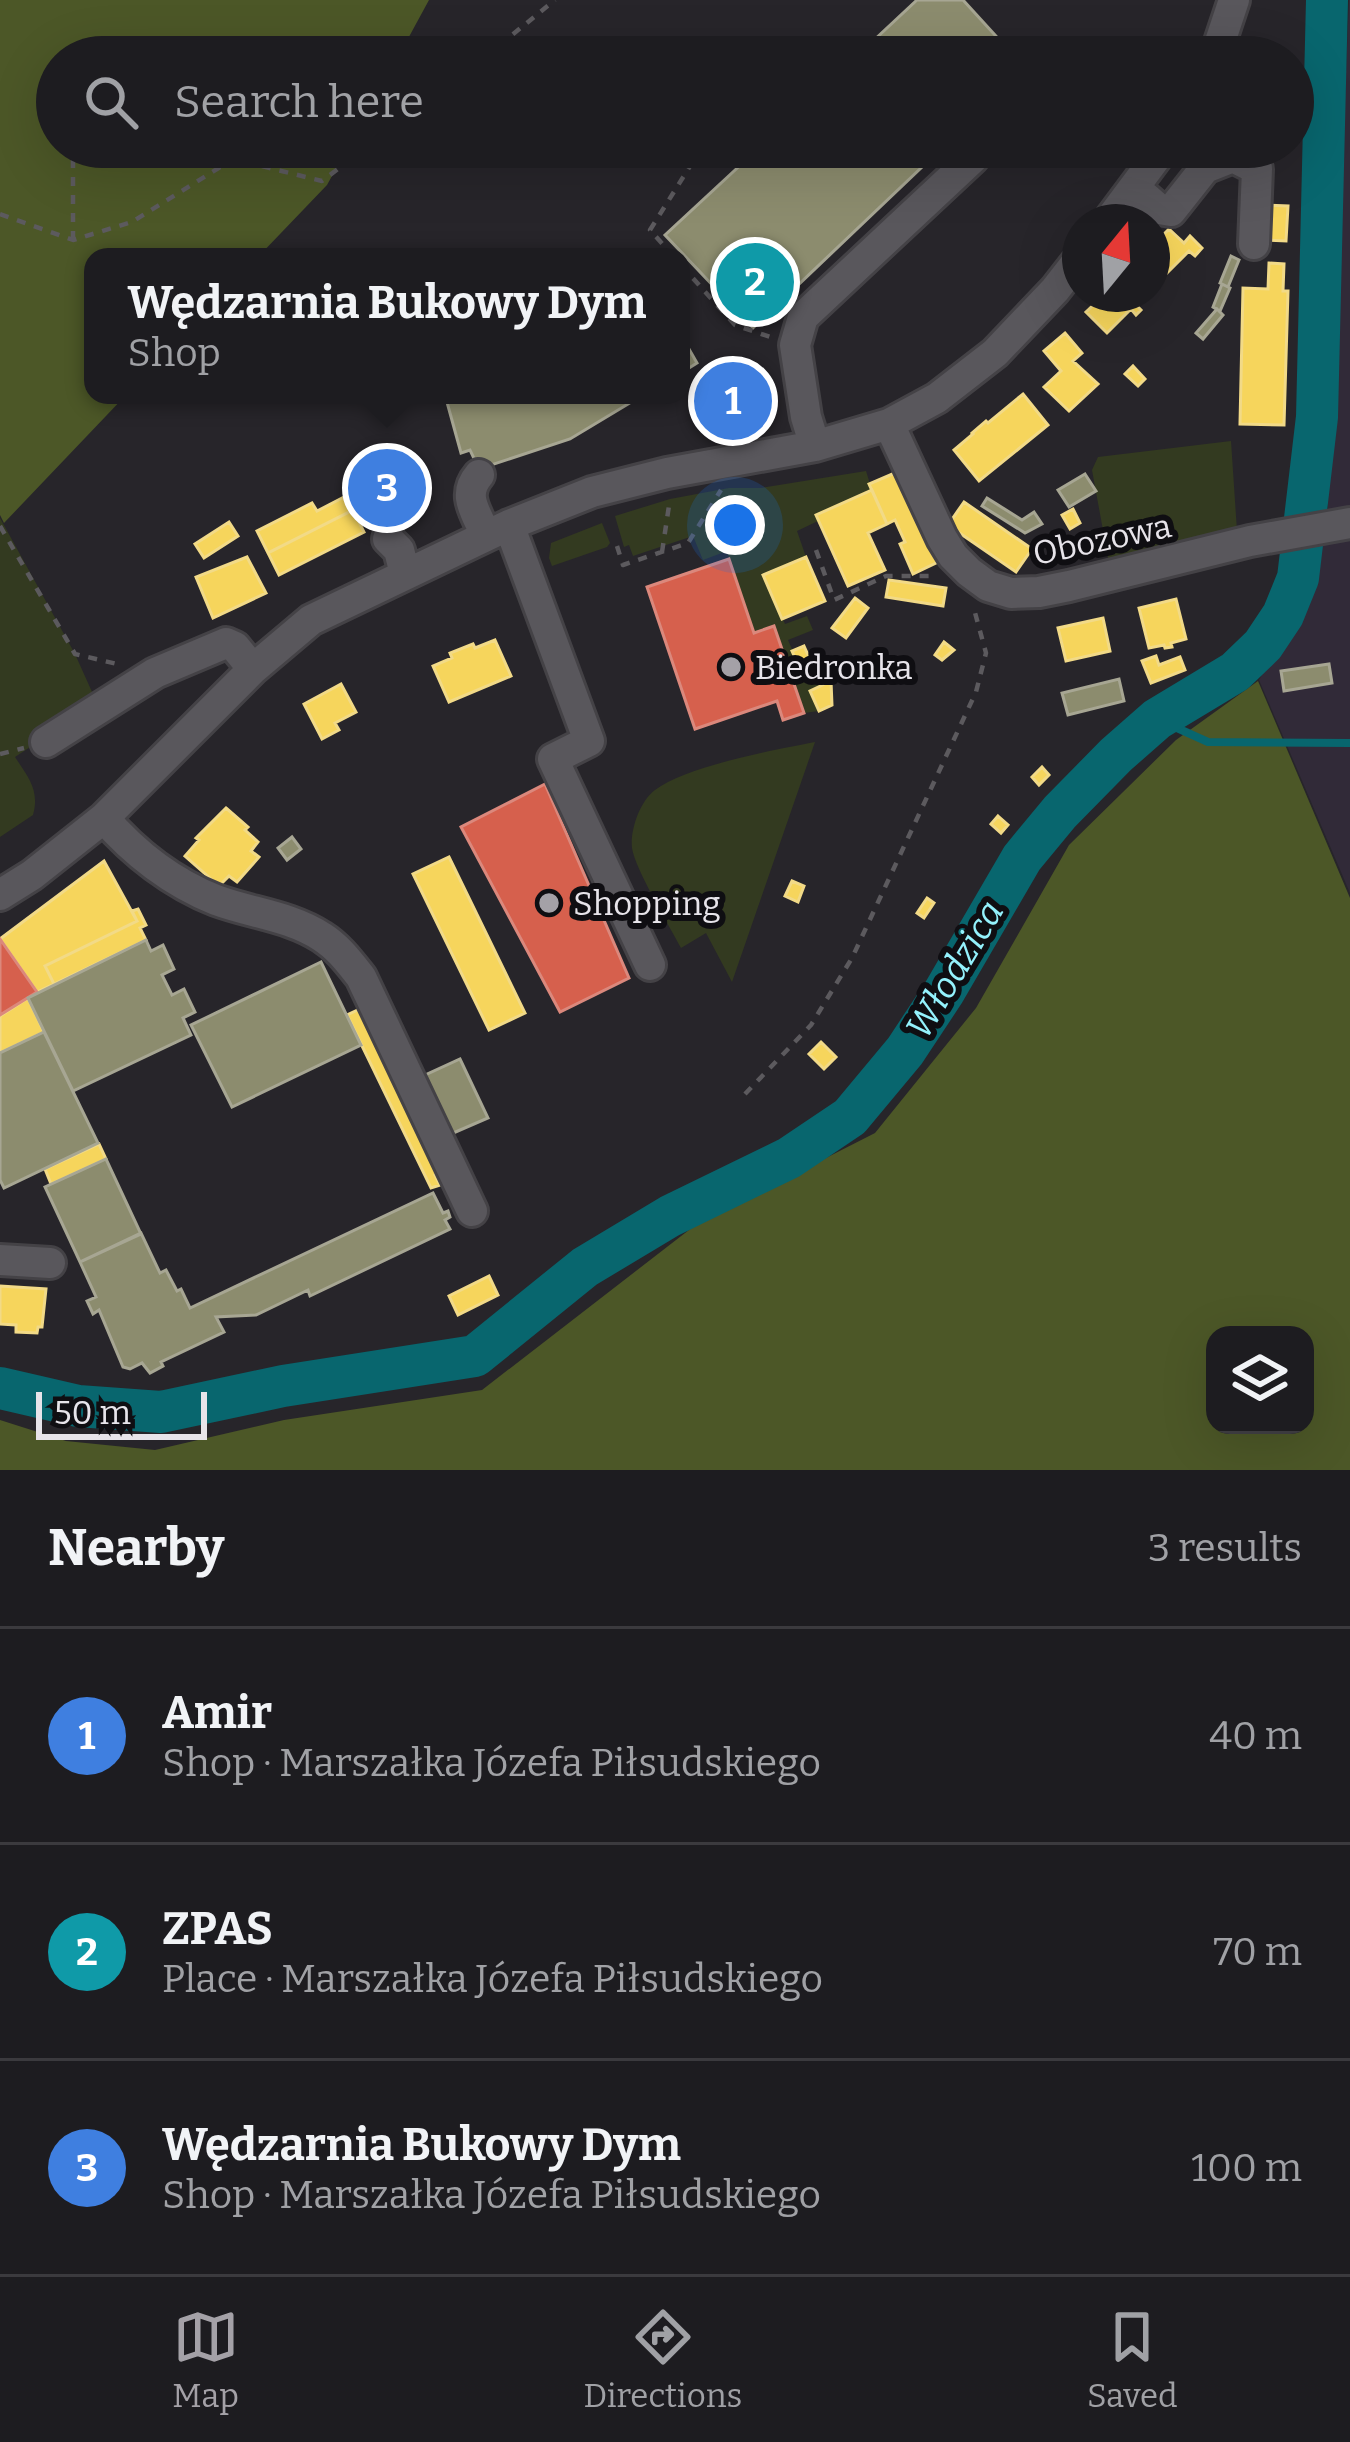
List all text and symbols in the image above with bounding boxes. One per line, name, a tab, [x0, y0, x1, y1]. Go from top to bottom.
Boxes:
search box	[36, 36, 1314, 168]
icon: search	[78, 69, 144, 135]
text: Search here	[174, 75, 424, 129]
north arrow	[1062, 204, 1170, 312]
pin: 2	[716, 237, 794, 327]
popup	[84, 248, 690, 404]
text: Wędzarnia Bukowy Dym	[128, 276, 646, 330]
text: Shop	[128, 330, 221, 376]
pin: 1	[694, 356, 772, 446]
pin: 3	[348, 443, 426, 533]
your location	[705, 495, 765, 555]
street label: Obozowa	[1029, 506, 1175, 574]
place label: Biedronka	[755, 648, 913, 688]
marker: Biedronka	[718, 654, 744, 680]
place label: Shopping	[573, 884, 721, 924]
marker: Shopping	[536, 890, 562, 916]
water label: Włodzica	[897, 892, 1013, 1047]
map controls	[1206, 1326, 1314, 1434]
button: layers	[1206, 1326, 1314, 1434]
scale bar	[36, 1386, 207, 1439]
text: 50 m	[54, 1393, 131, 1433]
text: Nearby	[48, 1517, 224, 1579]
text: 3 results	[1148, 1525, 1302, 1571]
text: Amir	[162, 1686, 272, 1740]
text: 1	[79, 1713, 95, 1759]
text: 40 m	[1209, 1713, 1302, 1759]
text: Shop · Marszałka Józefa Piłsudskiego	[162, 1740, 821, 1786]
text: ZPAS	[162, 1902, 273, 1956]
text: 2	[76, 1929, 98, 1975]
text: 70 m	[1213, 1929, 1302, 1975]
text: Place · Marszałka Józefa Piłsudskiego	[162, 1956, 823, 2002]
text: Wędzarnia Bukowy Dym	[162, 2118, 681, 2172]
text: 3	[76, 2145, 98, 2191]
text: 100 m	[1191, 2145, 1302, 2191]
text: Shop · Marszałka Józefa Piłsudskiego	[162, 2172, 821, 2218]
tab: Map	[172, 2304, 239, 2416]
tab: Directions	[584, 2304, 742, 2416]
tab: Saved	[1087, 2304, 1178, 2416]

